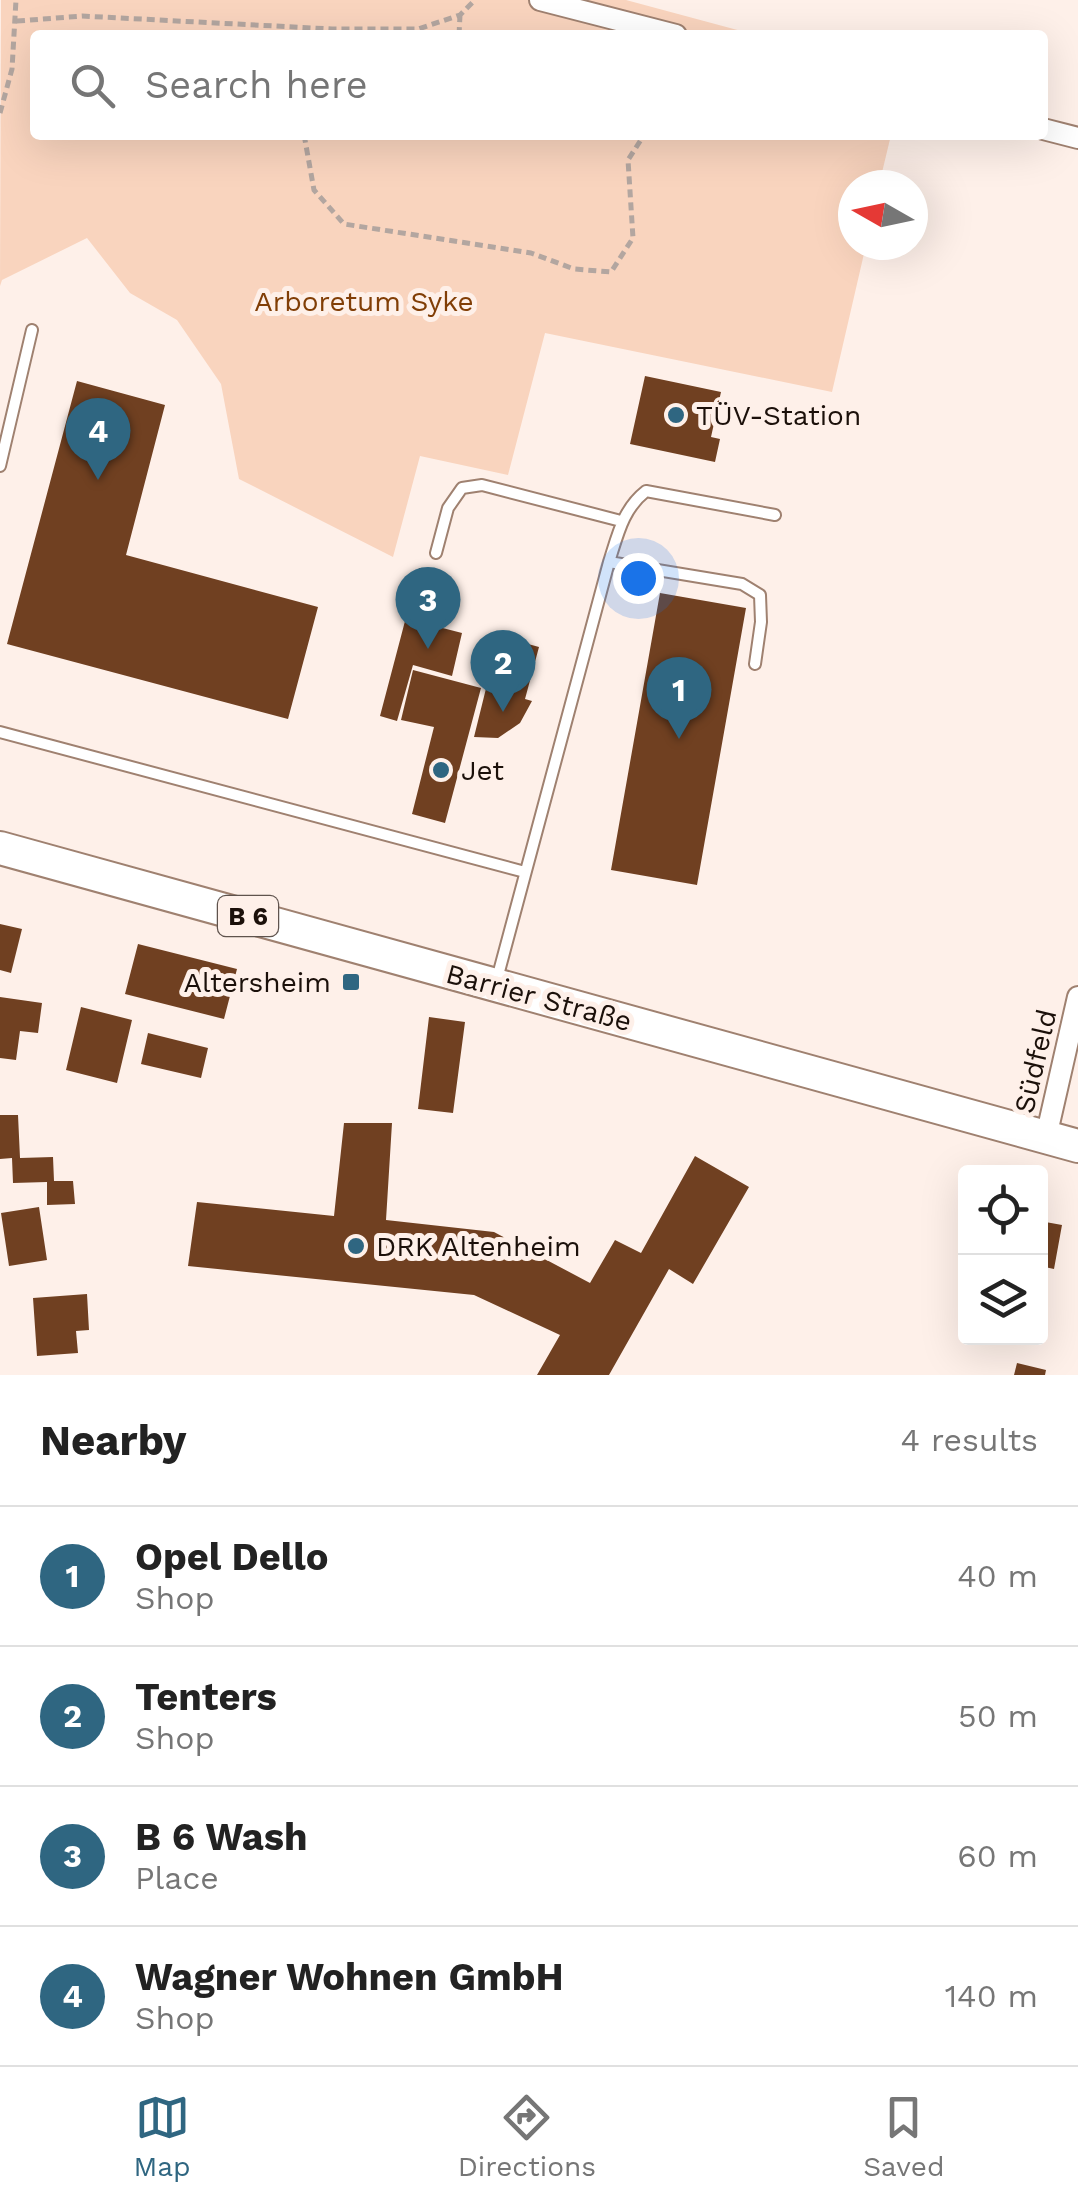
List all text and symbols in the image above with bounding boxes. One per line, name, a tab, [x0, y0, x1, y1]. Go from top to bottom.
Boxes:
search box	[30, 30, 1048, 140]
icon: search	[65, 58, 120, 113]
text: Search here	[145, 63, 368, 107]
north arrow	[838, 170, 928, 260]
park label: Arboretum Syke	[254, 285, 474, 318]
pin: 4	[66, 398, 130, 480]
place label: TÜV-Station	[696, 399, 861, 432]
marker: TÜV-Station	[665, 404, 687, 426]
your location	[613, 553, 664, 604]
pin: 3	[396, 566, 460, 649]
pin: 2	[470, 630, 536, 712]
pin: 1	[646, 656, 712, 739]
place label: Jet	[461, 754, 504, 787]
marker: Jet	[430, 759, 452, 781]
road number: B 6	[218, 896, 278, 936]
street label: Barrier Straße	[442, 957, 635, 1038]
place label: Altersheim	[183, 966, 331, 999]
marker: Altersheim	[340, 971, 362, 993]
street label: Südfeld	[1008, 1006, 1063, 1116]
map controls	[958, 1165, 1048, 1345]
button: locate	[958, 1165, 1048, 1255]
place label: DRK Altenheim	[376, 1230, 581, 1263]
marker: DRK Altenheim	[345, 1235, 367, 1257]
button: layers	[958, 1255, 1048, 1345]
text: Nearby	[40, 1416, 187, 1465]
text: 4 results	[900, 1421, 1038, 1459]
text: Opel Dello	[135, 1535, 328, 1579]
text: 1	[66, 1557, 79, 1595]
text: 40 m	[957, 1557, 1038, 1595]
text: Shop	[135, 1579, 215, 1617]
text: Tenters	[135, 1675, 277, 1719]
text: 2	[63, 1697, 82, 1735]
text: 50 m	[958, 1697, 1038, 1735]
text: Shop	[135, 1719, 215, 1757]
text: B 6 Wash	[135, 1815, 308, 1859]
text: 3	[63, 1837, 82, 1875]
text: 60 m	[957, 1837, 1038, 1875]
text: Place	[135, 1859, 219, 1897]
text: Wagner Wohnen GmbH	[135, 1955, 564, 1999]
text: 4	[62, 1977, 83, 2015]
text: 140 m	[945, 1977, 1038, 2015]
text: Shop	[135, 1999, 215, 2037]
tab: Map	[134, 2090, 191, 2183]
tab: Directions	[458, 2090, 596, 2183]
tab: Saved	[863, 2090, 944, 2183]

